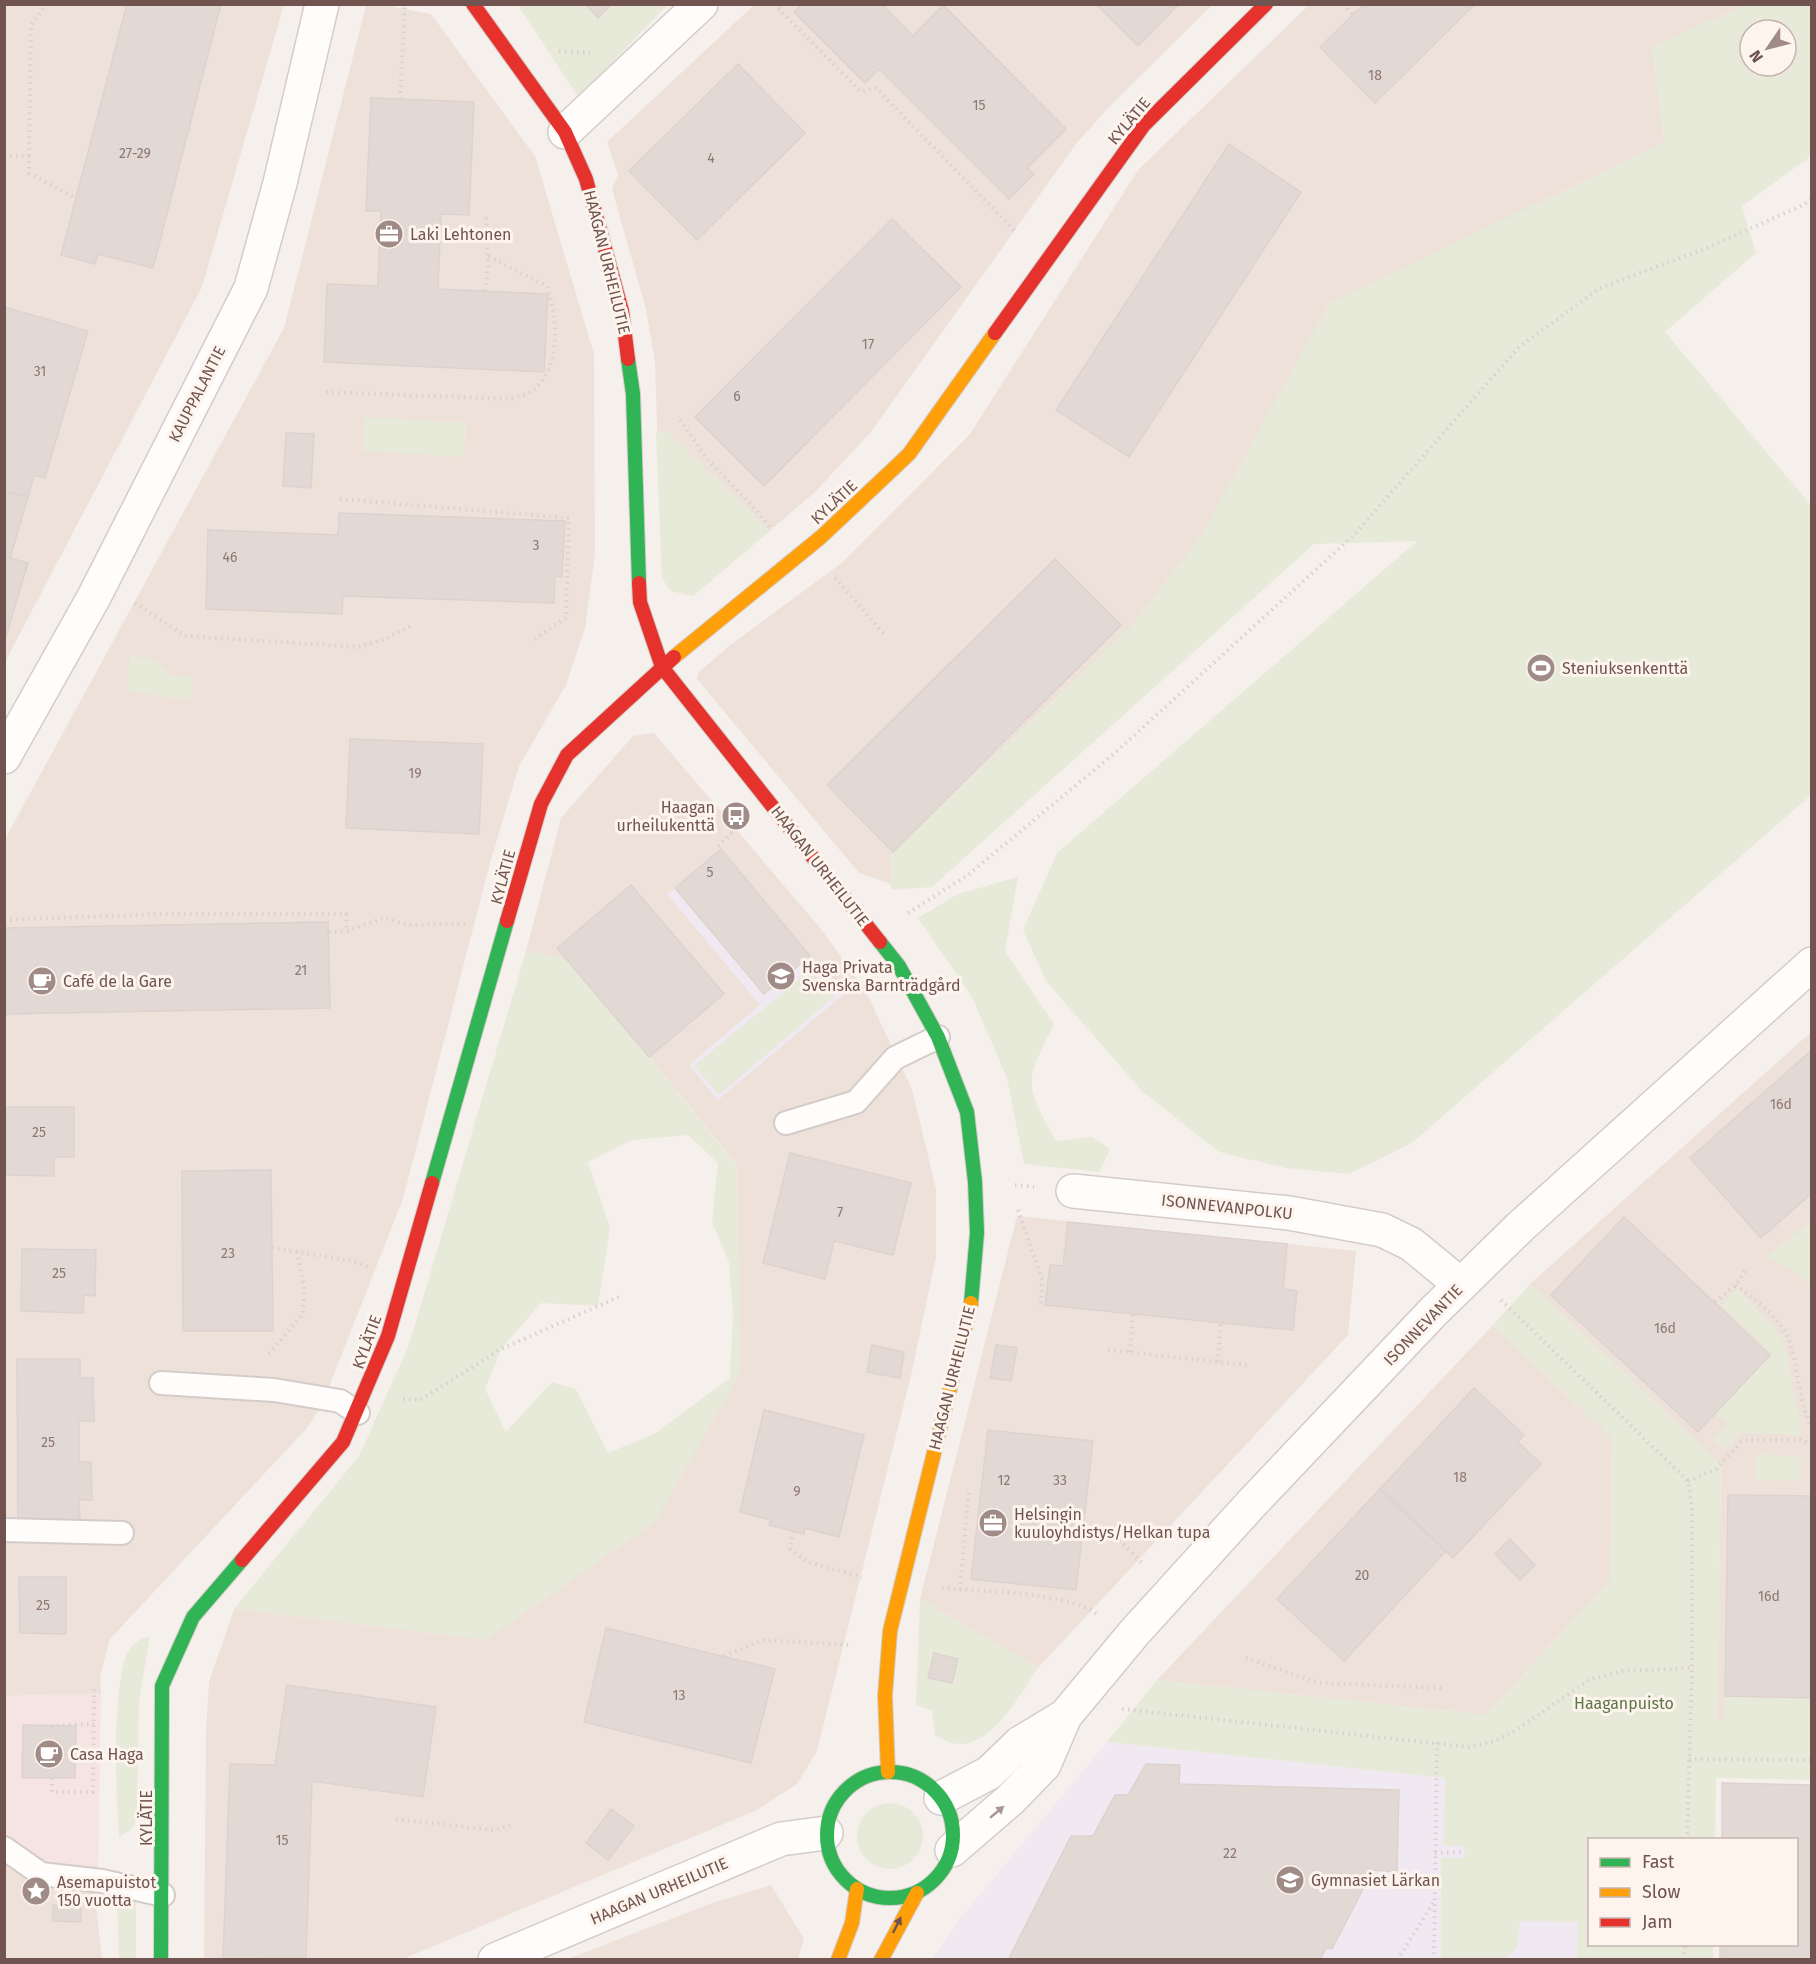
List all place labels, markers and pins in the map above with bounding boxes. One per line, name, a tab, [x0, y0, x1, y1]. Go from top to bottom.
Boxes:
office icon: Laki Lehtonen	[373, 218, 405, 250]
place label: Laki Lehtonen	[410, 225, 511, 244]
sports icon: Steniuksenkenttä	[1525, 652, 1557, 684]
place label: Steniuksenkenttä	[1562, 659, 1688, 678]
place label: Haagan urheilukenttä	[617, 798, 715, 835]
bus stop icon: Haagan urheilukenttä	[720, 800, 752, 832]
place label: Haga Privata Svenska Barnträdgård	[802, 958, 960, 995]
school or university icon: Haga Privata Svenska Barnträdgård	[765, 960, 797, 992]
cafe icon: Café de la Gare	[26, 965, 58, 997]
place label: Café de la Gare	[63, 972, 172, 991]
place label: Helsingin kuuloyhdistys/Helkan tupa	[1014, 1505, 1210, 1542]
office icon: Helsingin kuuloyhdistys/Helkan tupa	[977, 1507, 1009, 1539]
cafe icon: Casa Haga	[33, 1738, 65, 1770]
place label: Casa Haga	[70, 1745, 144, 1764]
school or university icon: Gymnasiet Lärkan	[1274, 1864, 1306, 1896]
place label: Gymnasiet Lärkan	[1311, 1871, 1440, 1890]
place label: Asemapuistot 150 vuotta	[57, 1873, 156, 1910]
place icon: Asemapuistot 150 vuotta	[20, 1875, 52, 1907]

